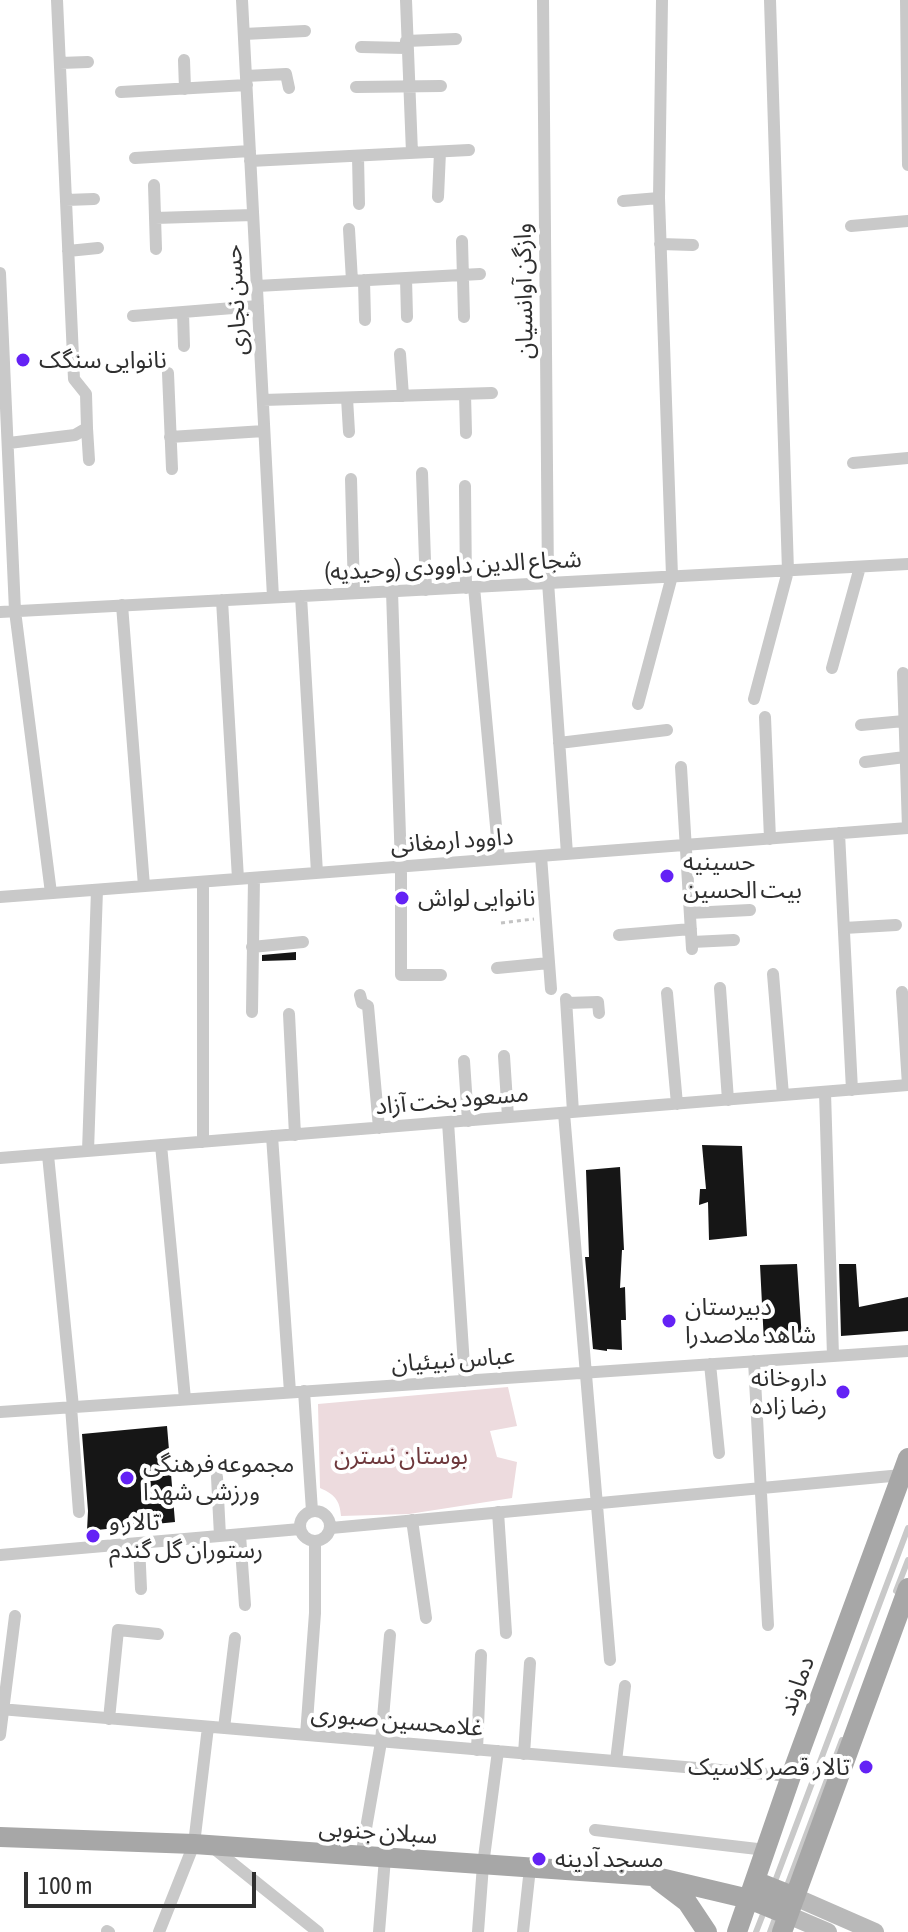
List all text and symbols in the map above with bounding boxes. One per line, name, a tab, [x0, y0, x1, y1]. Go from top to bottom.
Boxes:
street label: وازگن آوانسیان	[508, 223, 540, 359]
street label: حسن نجاری	[219, 244, 253, 356]
place label: نانوایی سنگک	[39, 346, 167, 374]
marker: نانوایی سنگک	[14, 351, 32, 369]
street label: شجاع الدین داوودی (وحیدیه)	[324, 545, 582, 587]
street label: داوود ارمغانی	[390, 822, 514, 860]
place label: حسینیه بیت الحسین	[683, 848, 802, 904]
marker: حسینیه بیت الحسین	[658, 867, 676, 885]
place label: نانوایی لواش	[418, 884, 535, 912]
marker: نانوایی لواش	[393, 889, 411, 907]
street label: مسعود بخت آزاد	[374, 1079, 530, 1121]
place label: دبیرستان شاهد ملاصدرا	[685, 1293, 816, 1349]
marker: دبیرستان شاهد ملاصدرا	[660, 1312, 678, 1330]
street label: عباس نبیئیان	[390, 1341, 516, 1379]
place label: داروخانه رضا زاده	[751, 1364, 827, 1420]
marker: داروخانه رضا زاده	[834, 1383, 852, 1401]
park label: بوستان نسترن	[334, 1442, 468, 1470]
place label: مجموعه فرهنگی ورزشی شهدا	[143, 1450, 294, 1506]
marker: مجموعه فرهنگی ورزشی شهدا	[118, 1469, 136, 1487]
place label: تالار و رستوران گل گندم	[109, 1508, 263, 1564]
marker: تالار و رستوران گل گندم	[84, 1527, 102, 1545]
street label: دماوند	[773, 1652, 821, 1720]
street label: غلامحسین صبوری	[310, 1699, 484, 1743]
place label: تالار قصر کلاسیک	[688, 1753, 850, 1781]
marker: تالار قصر کلاسیک	[857, 1758, 875, 1776]
street label: سبلان جنوبی	[318, 1813, 438, 1851]
place label: مسجد آدینه	[555, 1845, 664, 1873]
marker: مسجد آدینه	[530, 1850, 548, 1868]
scale bar	[28, 1856, 260, 1906]
text: 100 m	[38, 1872, 92, 1899]

